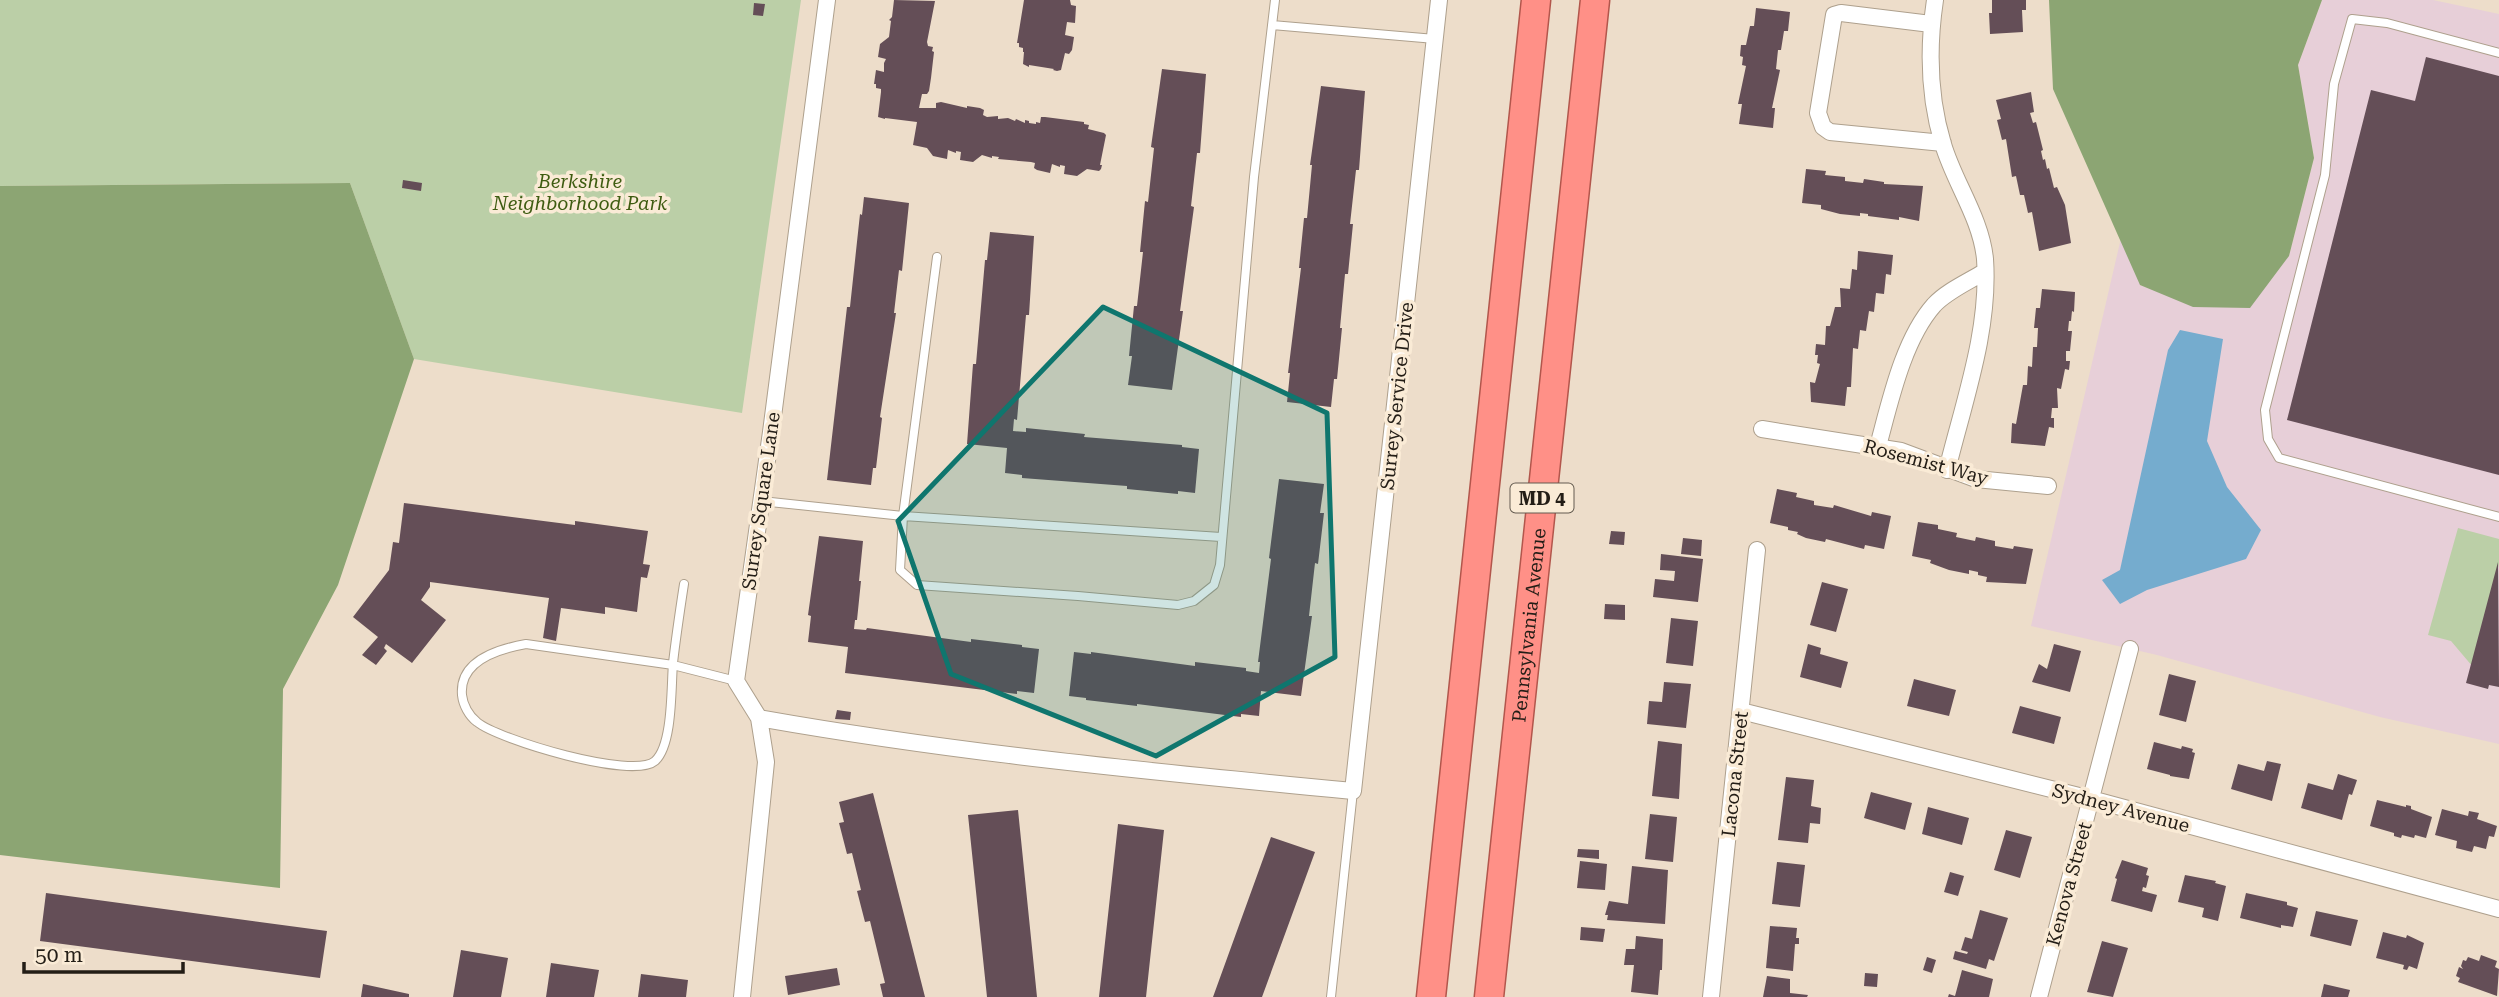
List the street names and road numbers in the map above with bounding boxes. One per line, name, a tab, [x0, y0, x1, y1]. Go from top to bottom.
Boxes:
street label: Surrey Service Drive	[1376, 301, 1418, 491]
street label: Surrey Square Lane	[737, 410, 785, 592]
street label: Rosemist Way	[1861, 434, 1991, 490]
road number: MD 4	[1510, 484, 1574, 512]
street label: Pennsylvania Avenue	[1507, 527, 1550, 723]
street label: Lacona Street	[1717, 710, 1753, 838]
street label: Sydney Avenue	[2050, 779, 2192, 837]
street label: Kenova Street	[2041, 819, 2097, 949]

